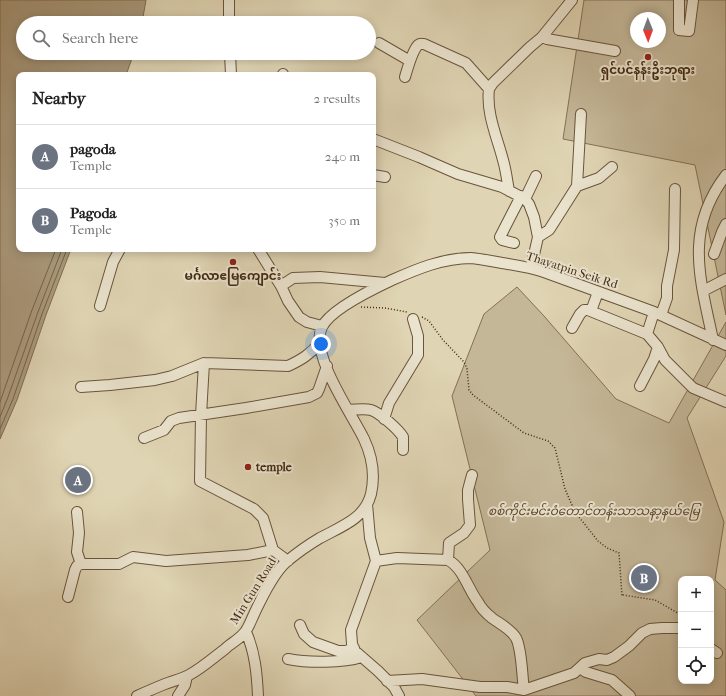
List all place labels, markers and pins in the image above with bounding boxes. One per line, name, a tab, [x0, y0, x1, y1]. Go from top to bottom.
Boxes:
marker: ရှင်ပင်နန်းဦးဘုရား	[643, 52, 653, 62]
place label: ရှင်ပင်နန်းဦးဘုရား	[601, 60, 695, 81]
marker: မင်္ဂလာဧမြကျောင်း	[228, 257, 238, 267]
place label: မင်္ဂလာဧမြကျောင်း	[185, 266, 281, 287]
place label: temple	[255, 460, 292, 475]
marker: temple	[243, 462, 253, 472]
pin: A	[65, 465, 91, 495]
pin: B	[631, 563, 657, 593]

